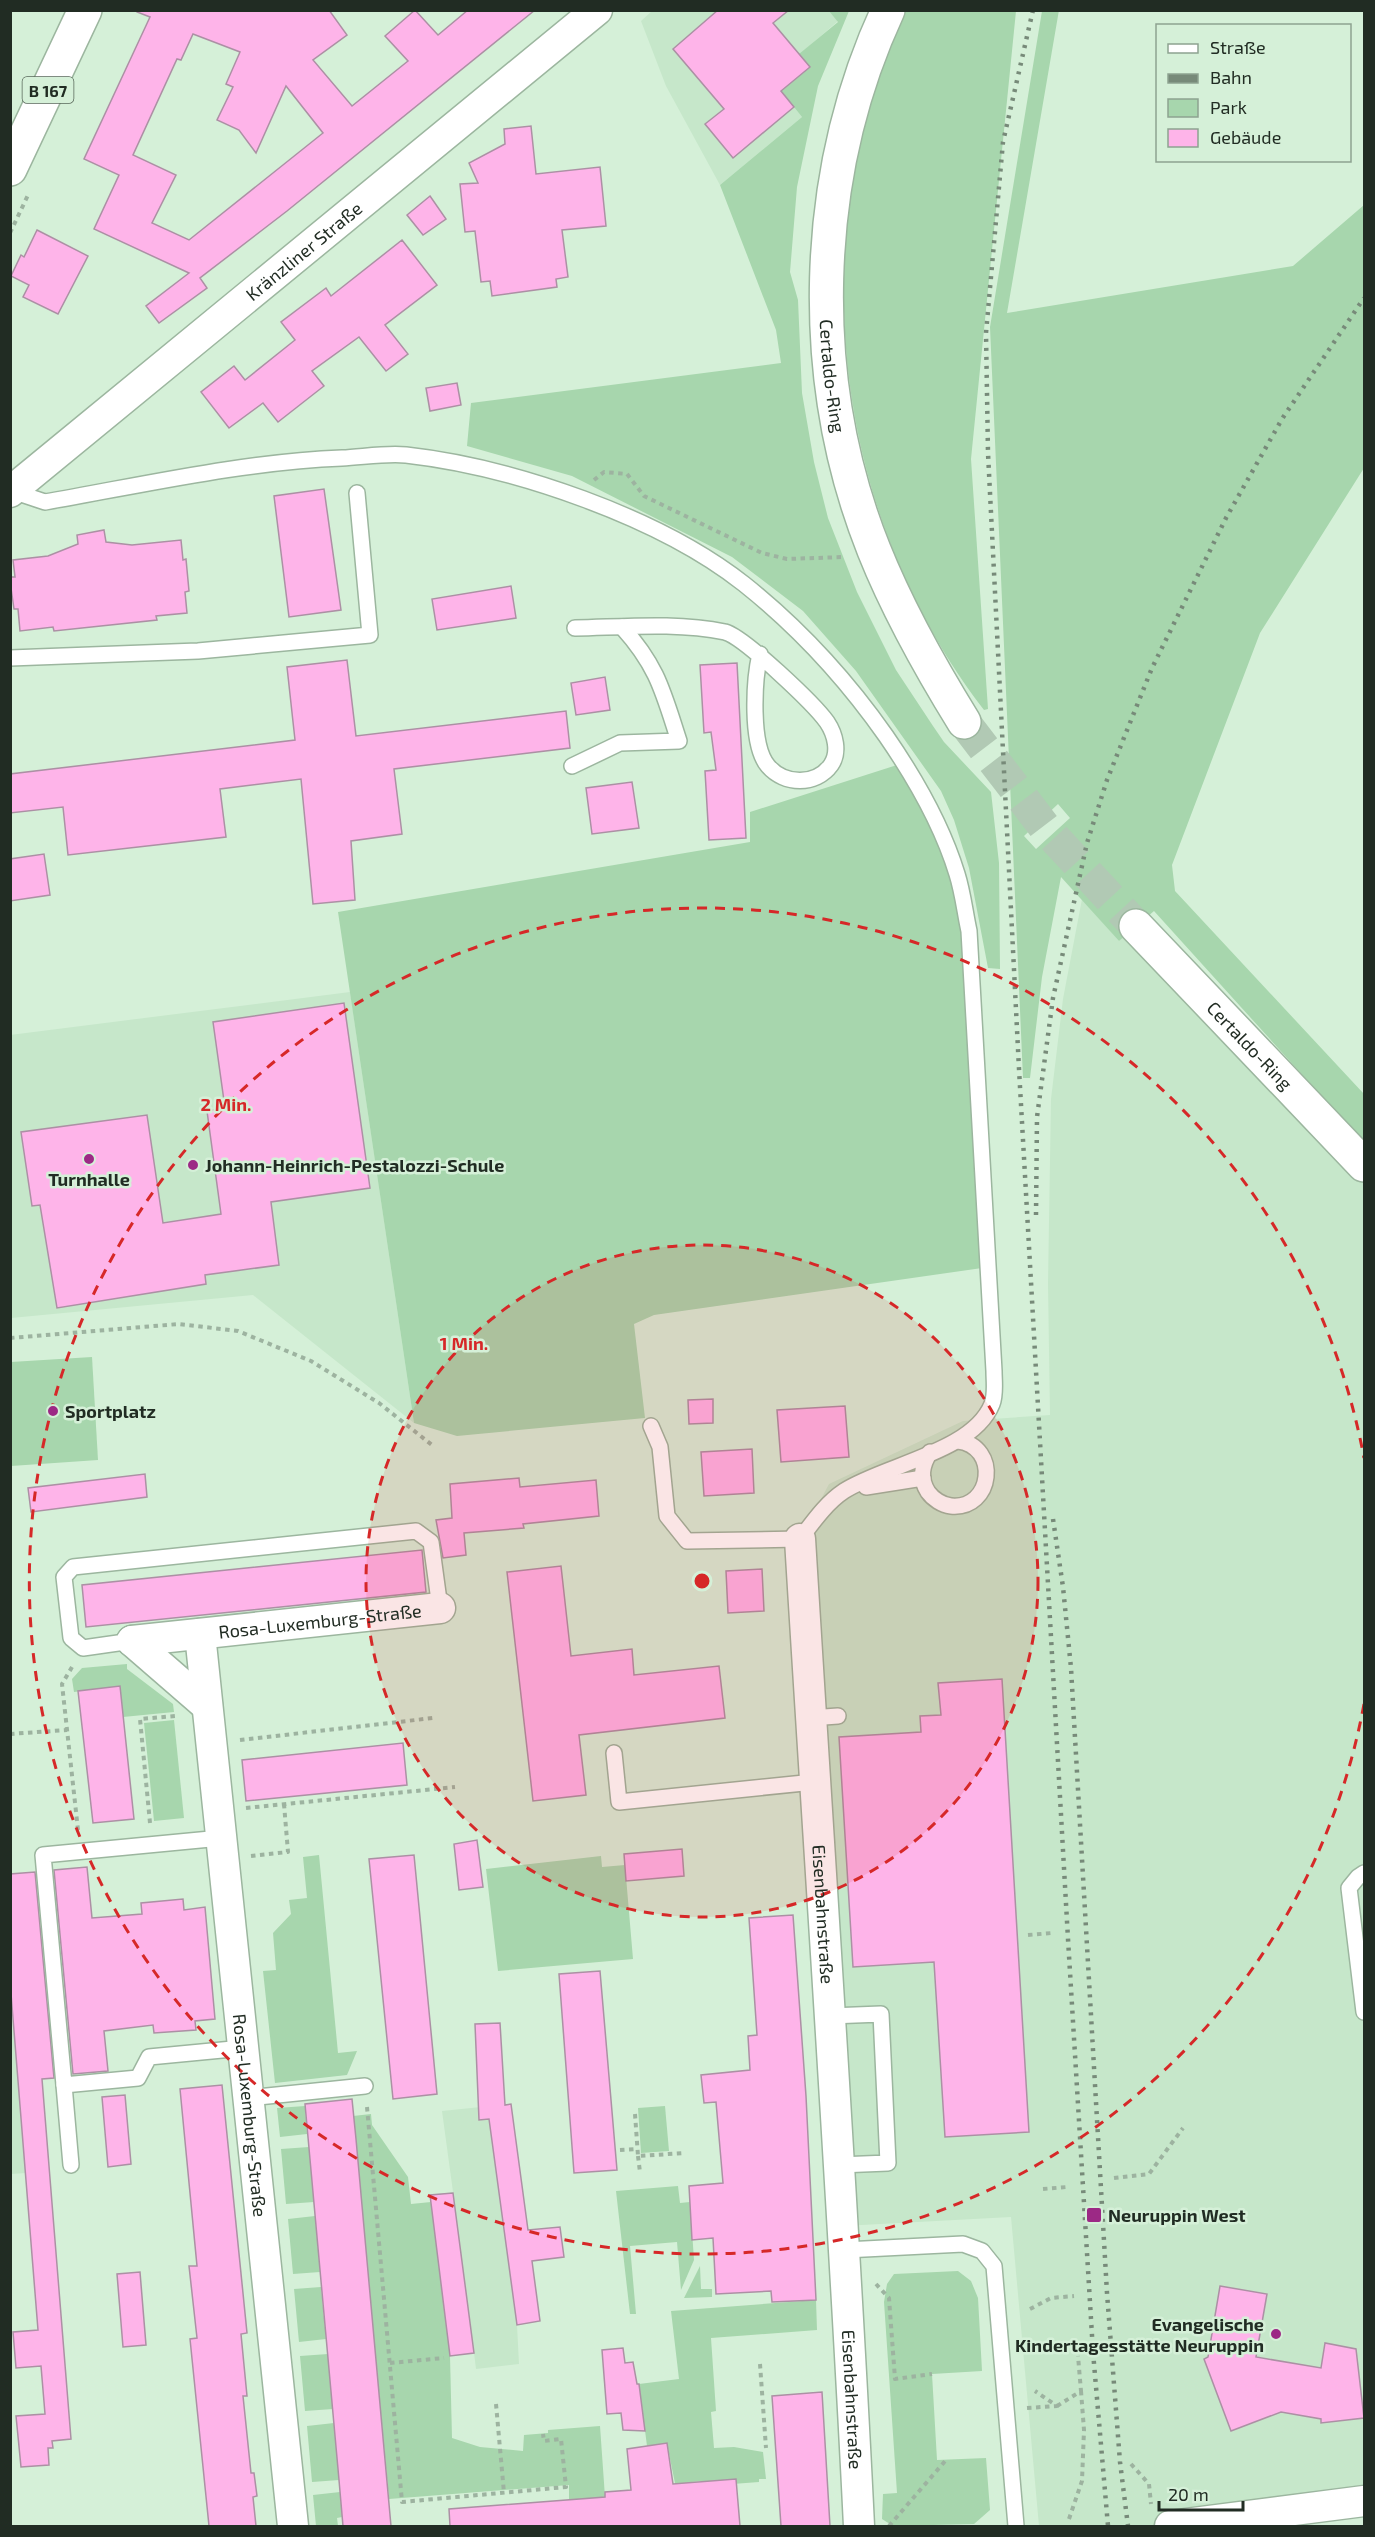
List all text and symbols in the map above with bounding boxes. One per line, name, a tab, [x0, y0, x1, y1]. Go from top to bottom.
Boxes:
legend	[1156, 24, 1351, 162]
text: Straße	[1210, 36, 1266, 58]
text: Bahn	[1210, 66, 1252, 88]
road number: B 167	[22, 77, 74, 103]
text: Park	[1210, 96, 1247, 118]
text: Gebäude	[1210, 126, 1281, 148]
street label: Kränzliner Straße	[241, 197, 366, 305]
street label: Certaldo-Ring	[816, 319, 850, 434]
street label: Certaldo-Ring	[1203, 997, 1297, 1094]
text: 2 Min.	[201, 1093, 252, 1115]
marker: Turnhalle	[82, 1152, 96, 1166]
place label: Johann-Heinrich-Pestalozzi-Schule	[205, 1154, 504, 1176]
marker: Johann-Heinrich-Pestalozzi-Schule	[186, 1158, 200, 1172]
place label: Turnhalle	[48, 1168, 130, 1190]
text: 1 Min.	[440, 1332, 488, 1354]
place label: Sportplatz	[65, 1400, 156, 1422]
marker: Sportplatz	[46, 1404, 60, 1418]
centre of rings	[692, 1571, 712, 1591]
street label: Rosa-Luxemburg-Straße	[217, 1599, 423, 1643]
street label: Eisenbahnstraße	[808, 1844, 839, 1985]
street label: Rosa-Luxemburg-Straße	[229, 2013, 272, 2218]
place label: Neuruppin West	[1108, 2204, 1246, 2226]
marker: Neuruppin West	[1085, 2206, 1103, 2224]
place label: Evangelische Kindertagesstätte Neuruppin	[1015, 2313, 1264, 2356]
marker: Evangelische Kindertagesstätte Neuruppin	[1269, 2327, 1283, 2341]
street label: Eisenbahnstraße	[838, 2329, 867, 2470]
scale bar	[1159, 2474, 1243, 2512]
text: 20 m	[1168, 2483, 1209, 2505]

